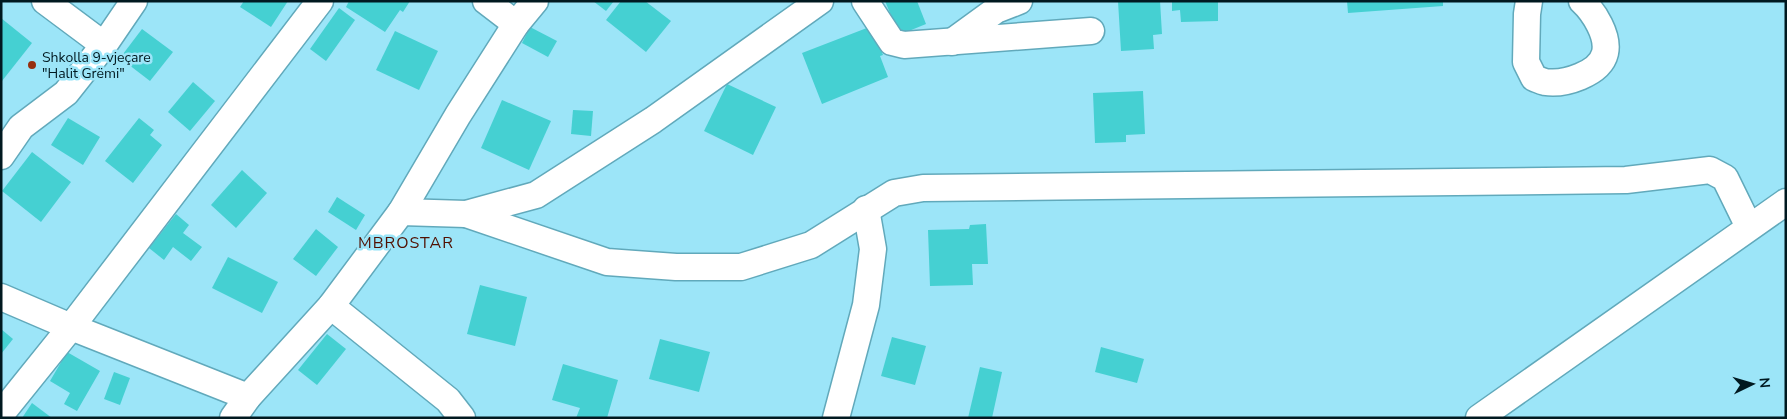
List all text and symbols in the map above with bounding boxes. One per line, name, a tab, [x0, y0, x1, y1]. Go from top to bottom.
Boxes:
place label: Shkolla 9-vjeçare "Halit Grëmi"	[42, 48, 151, 83]
marker: Shkolla 9-vjeçare "Halit Grëmi"	[26, 59, 38, 71]
district label: MBROSTAR	[358, 232, 454, 254]
north arrow	[1727, 359, 1777, 409]
text: N	[1755, 377, 1774, 389]

